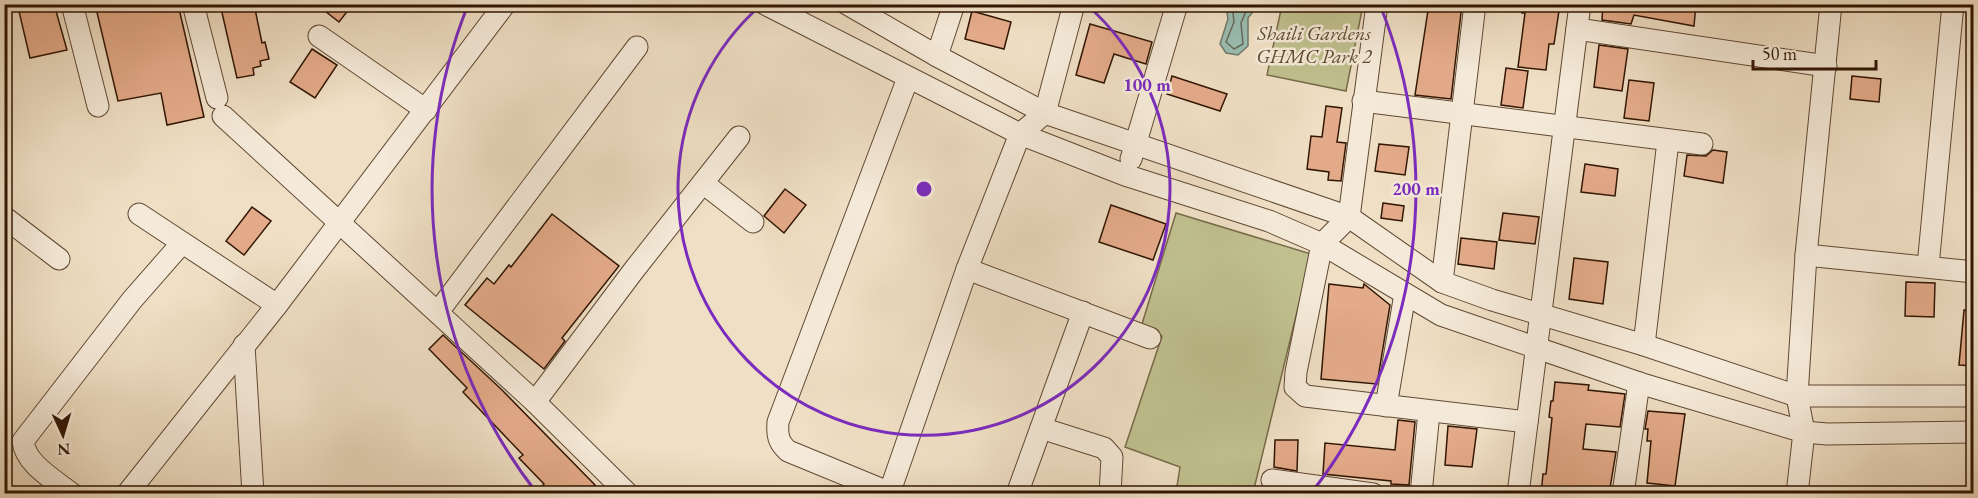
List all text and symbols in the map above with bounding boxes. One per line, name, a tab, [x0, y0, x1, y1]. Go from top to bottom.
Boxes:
park label: Shaili Gardens GHMC Park 2	[1256, 20, 1373, 69]
scale bar	[1753, 33, 1876, 71]
text: 50 m	[1762, 42, 1797, 65]
text: 100 m	[1123, 73, 1171, 96]
text: 200 m	[1392, 177, 1440, 200]
centre of rings	[914, 179, 934, 199]
north arrow	[33, 405, 93, 465]
text: N	[57, 439, 71, 460]

